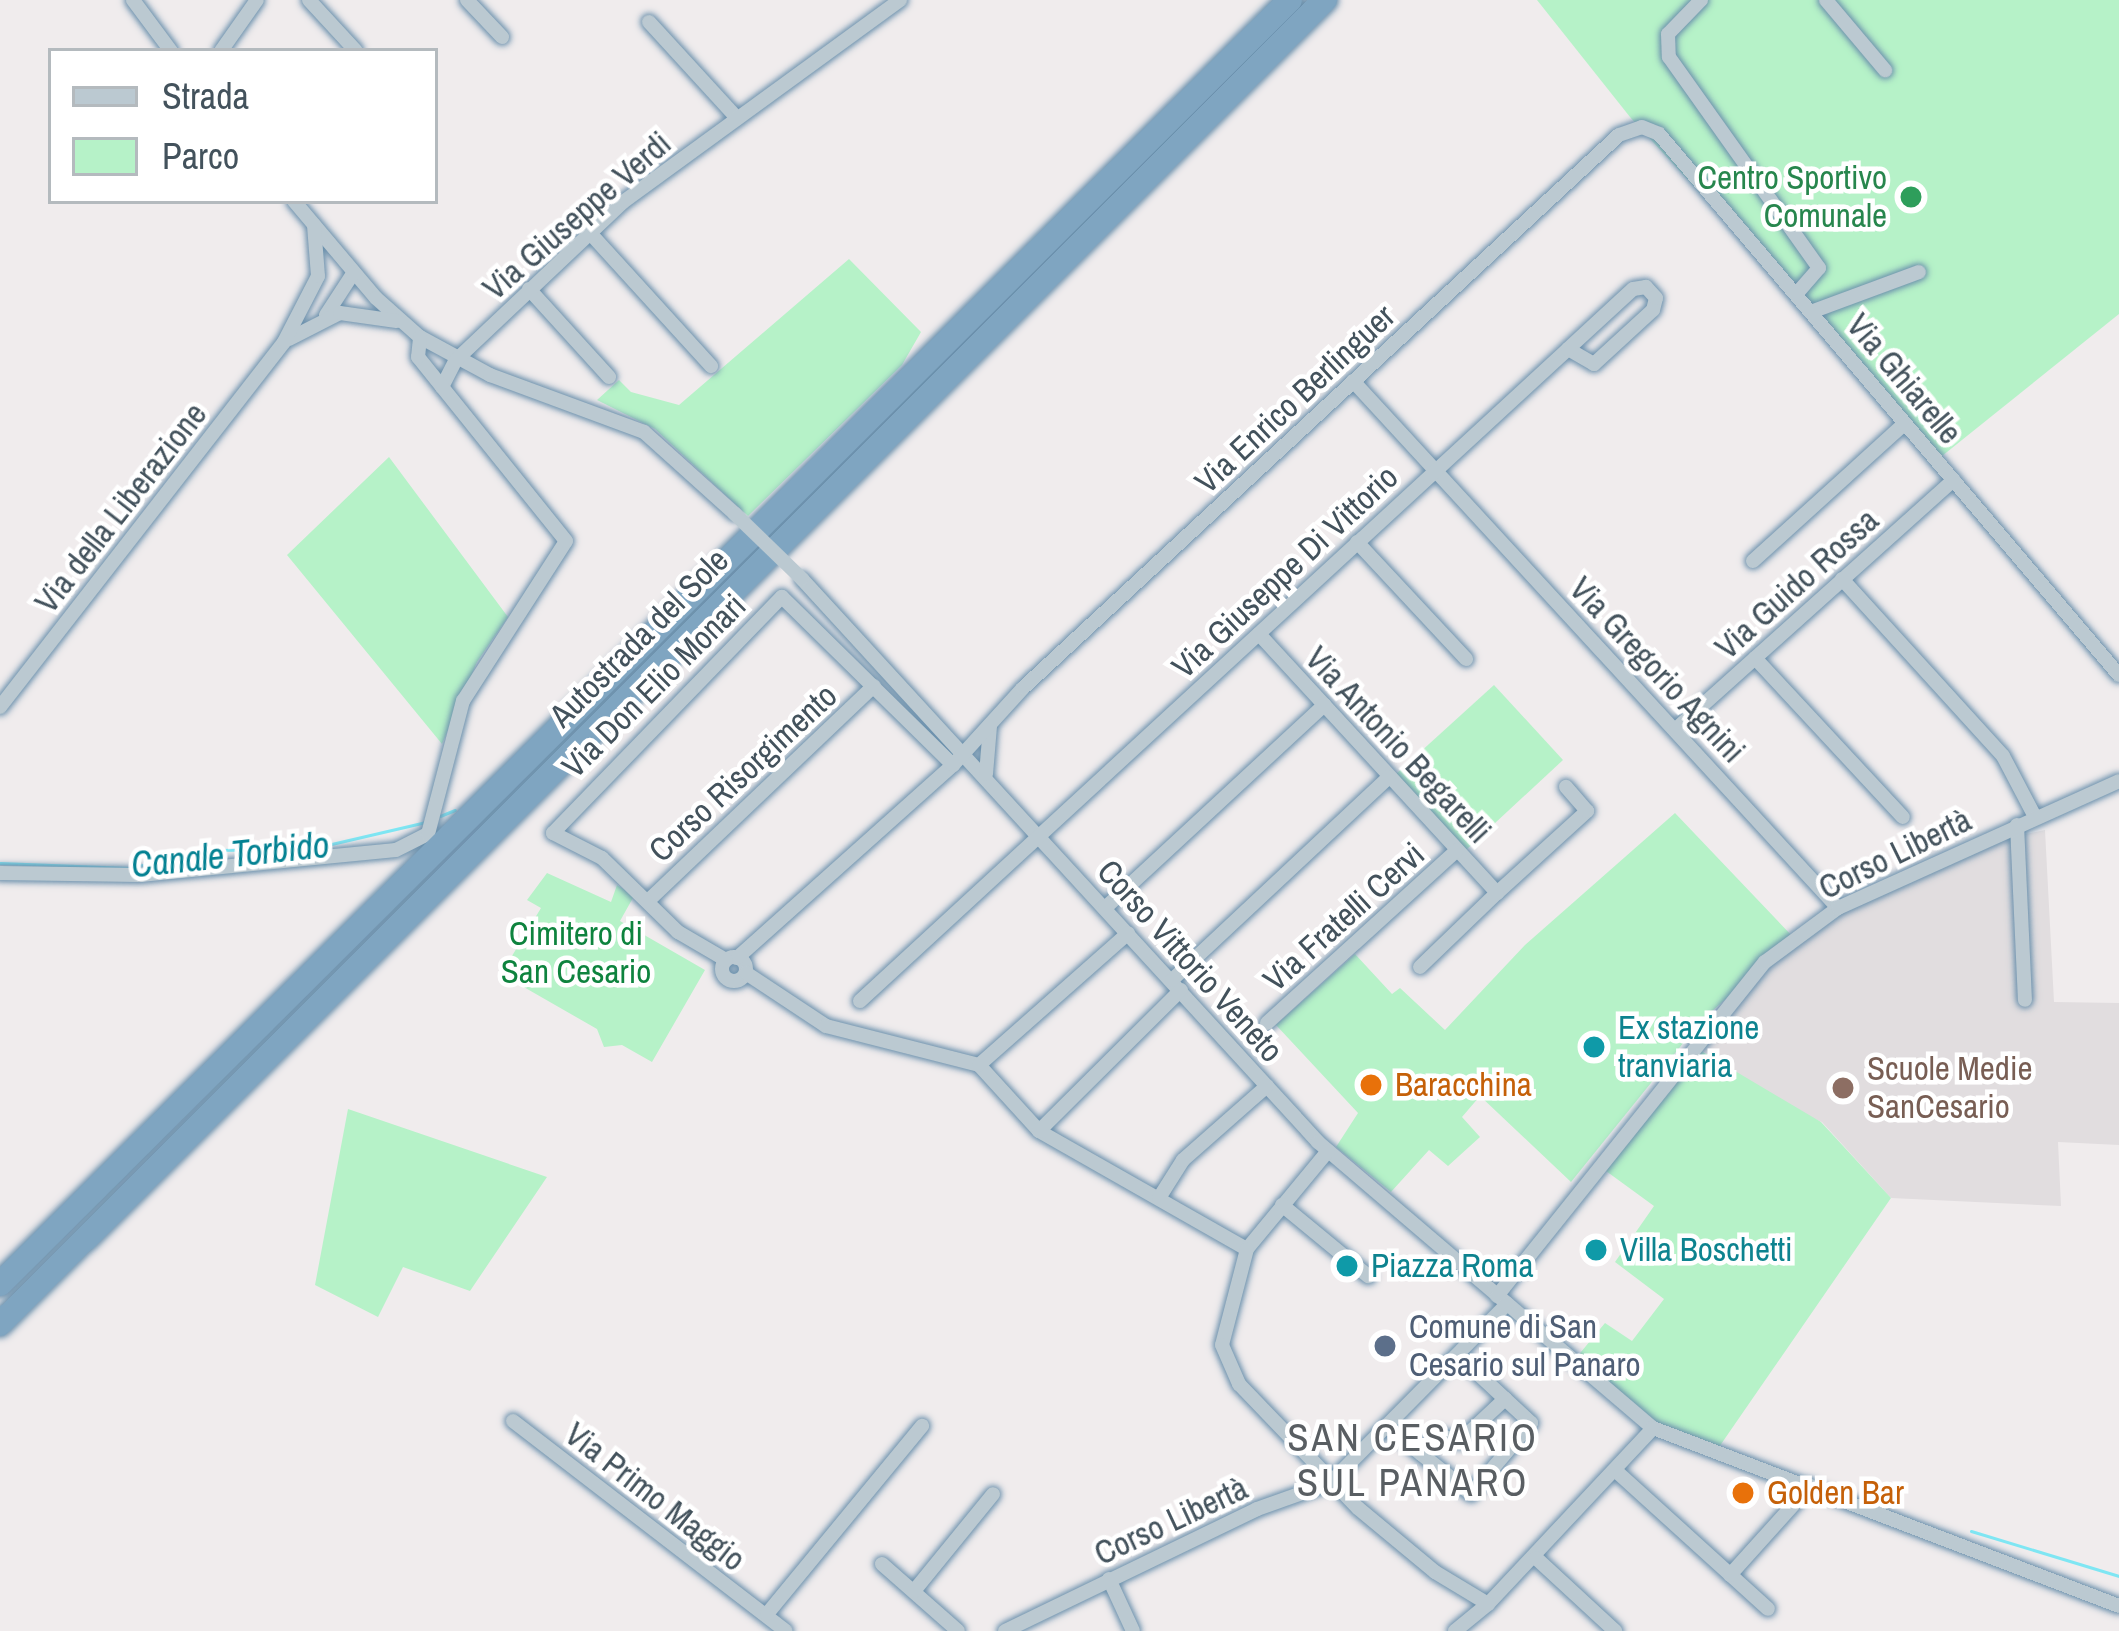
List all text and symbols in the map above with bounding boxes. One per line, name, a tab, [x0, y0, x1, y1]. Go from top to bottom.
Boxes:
legend	[48, 48, 438, 204]
text: Strada	[162, 72, 249, 120]
street label: Via Giuseppe Verdi	[475, 124, 679, 308]
text: Parco	[162, 132, 239, 180]
place label: Centro Sportivo Comunale	[1697, 158, 1887, 236]
marker: Centro Sportivo Comunale	[1898, 184, 1924, 210]
street label: Via Enrico Berlinguer	[1187, 296, 1403, 502]
street label: Via Ghiarelle	[1838, 306, 1970, 452]
street label: Via della Liberazione	[27, 395, 215, 621]
street label: Via Giuseppe Di Vittorio	[1164, 457, 1406, 687]
street label: Via Guido Rossa	[1707, 500, 1887, 668]
street label: Autostrada del Sole	[541, 540, 737, 736]
street label: Via Gregorio Agnini	[1561, 569, 1753, 771]
street label: Via Don Elio Monari	[554, 586, 754, 786]
street label: Via Antonio Begarelli	[1296, 638, 1500, 852]
street label: Corso Risorgimento	[641, 676, 845, 870]
street label: Corso Libertà	[1813, 800, 1977, 908]
water label: Canale Torbido	[129, 823, 331, 887]
street label: Via Fratelli Cervi	[1255, 835, 1433, 999]
street label: Corso Vittorio Veneto	[1089, 852, 1291, 1070]
park label: Cimitero di San Cesario	[501, 914, 651, 992]
place label: Ex stazione tranviaria	[1618, 1008, 1759, 1086]
marker: Ex stazione tranviaria	[1581, 1034, 1607, 1060]
place label: Scuole Medie SanCesario	[1867, 1049, 2032, 1127]
place label: Baracchina	[1395, 1065, 1532, 1105]
marker: Baracchina	[1358, 1072, 1384, 1098]
marker: Scuole Medie SanCesario	[1830, 1075, 1856, 1101]
place label: Villa Boschetti	[1620, 1230, 1793, 1270]
marker: Villa Boschetti	[1583, 1237, 1609, 1263]
place label: Piazza Roma	[1371, 1246, 1533, 1286]
marker: Piazza Roma	[1334, 1253, 1360, 1279]
place label: Comune di San Cesario sul Panaro	[1409, 1307, 1641, 1385]
marker: Comune di San Cesario sul Panaro	[1372, 1333, 1398, 1359]
street label: Via Primo Maggio	[557, 1414, 753, 1580]
district label: SAN CESARIO SUL PANARO	[1287, 1415, 1539, 1506]
street label: Corso Libertà	[1088, 1468, 1254, 1574]
place label: Golden Bar	[1767, 1473, 1904, 1513]
marker: Golden Bar	[1730, 1480, 1756, 1506]

